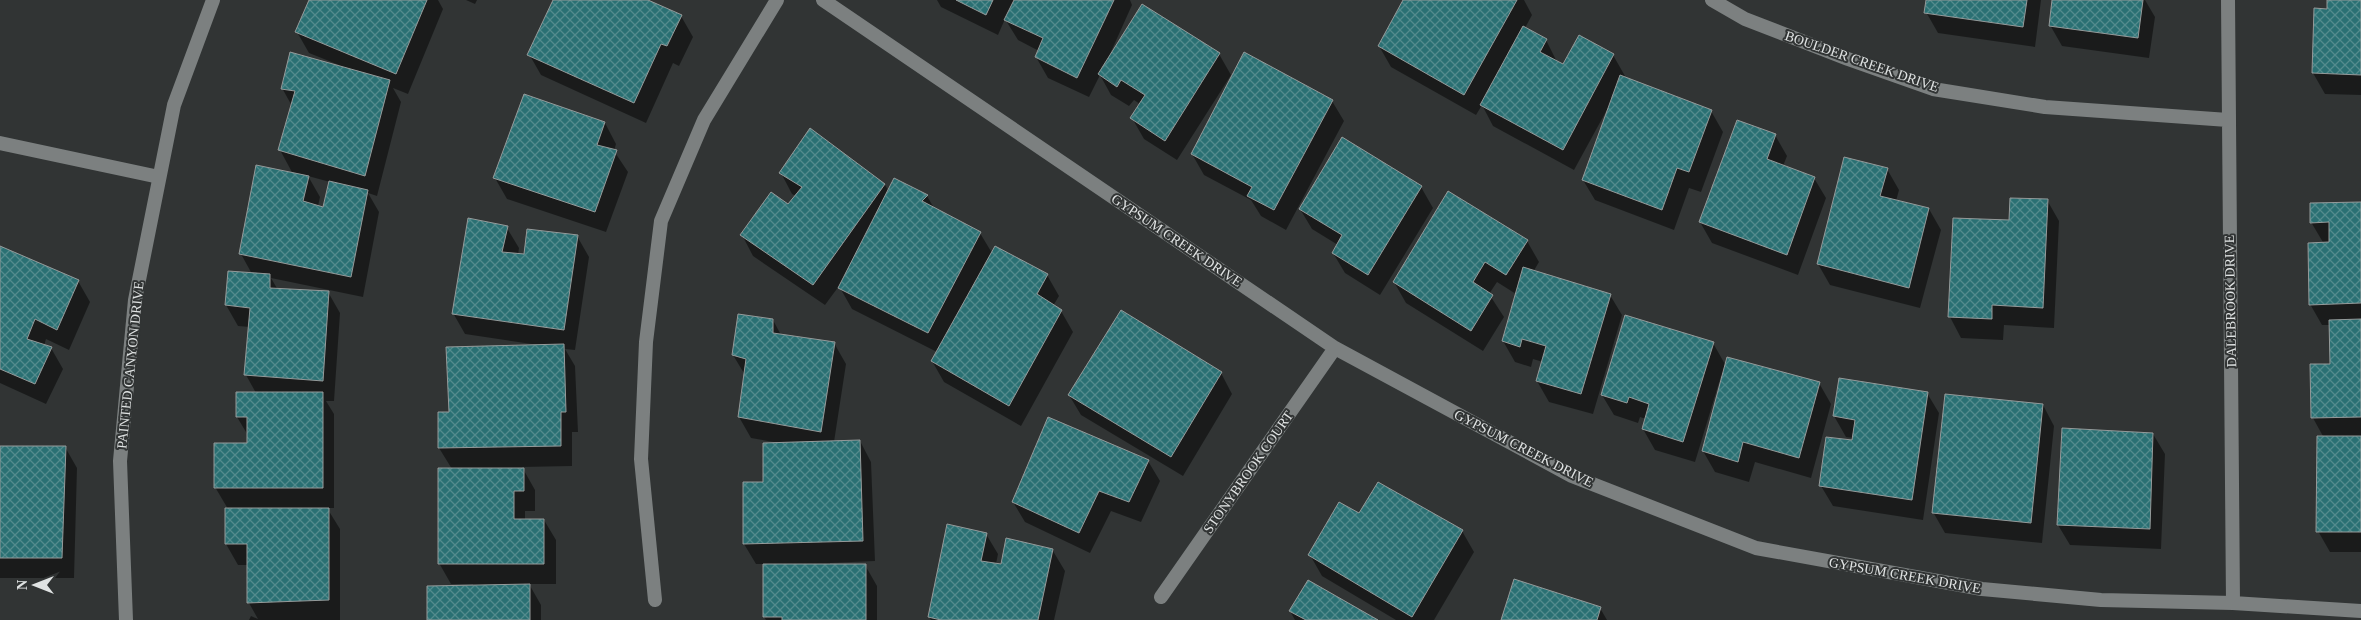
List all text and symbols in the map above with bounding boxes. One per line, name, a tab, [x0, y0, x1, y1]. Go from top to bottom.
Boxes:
street label: BOULDER CREEK DRIVE	[1783, 28, 1941, 95]
street label: GYPSUM CREEK DRIVE	[1109, 191, 1245, 290]
street label: DALEBROOK DRIVE	[2222, 235, 2239, 367]
street label: PAINTED CANYON DRIVE	[114, 281, 147, 450]
street label: GYPSUM CREEK DRIVE	[1452, 407, 1596, 490]
street label: STONYBROOK COURT	[1201, 408, 1297, 536]
street label: GYPSUM CREEK DRIVE	[1828, 555, 1982, 596]
north arrow	[10, 560, 60, 610]
text: N	[15, 580, 30, 590]

